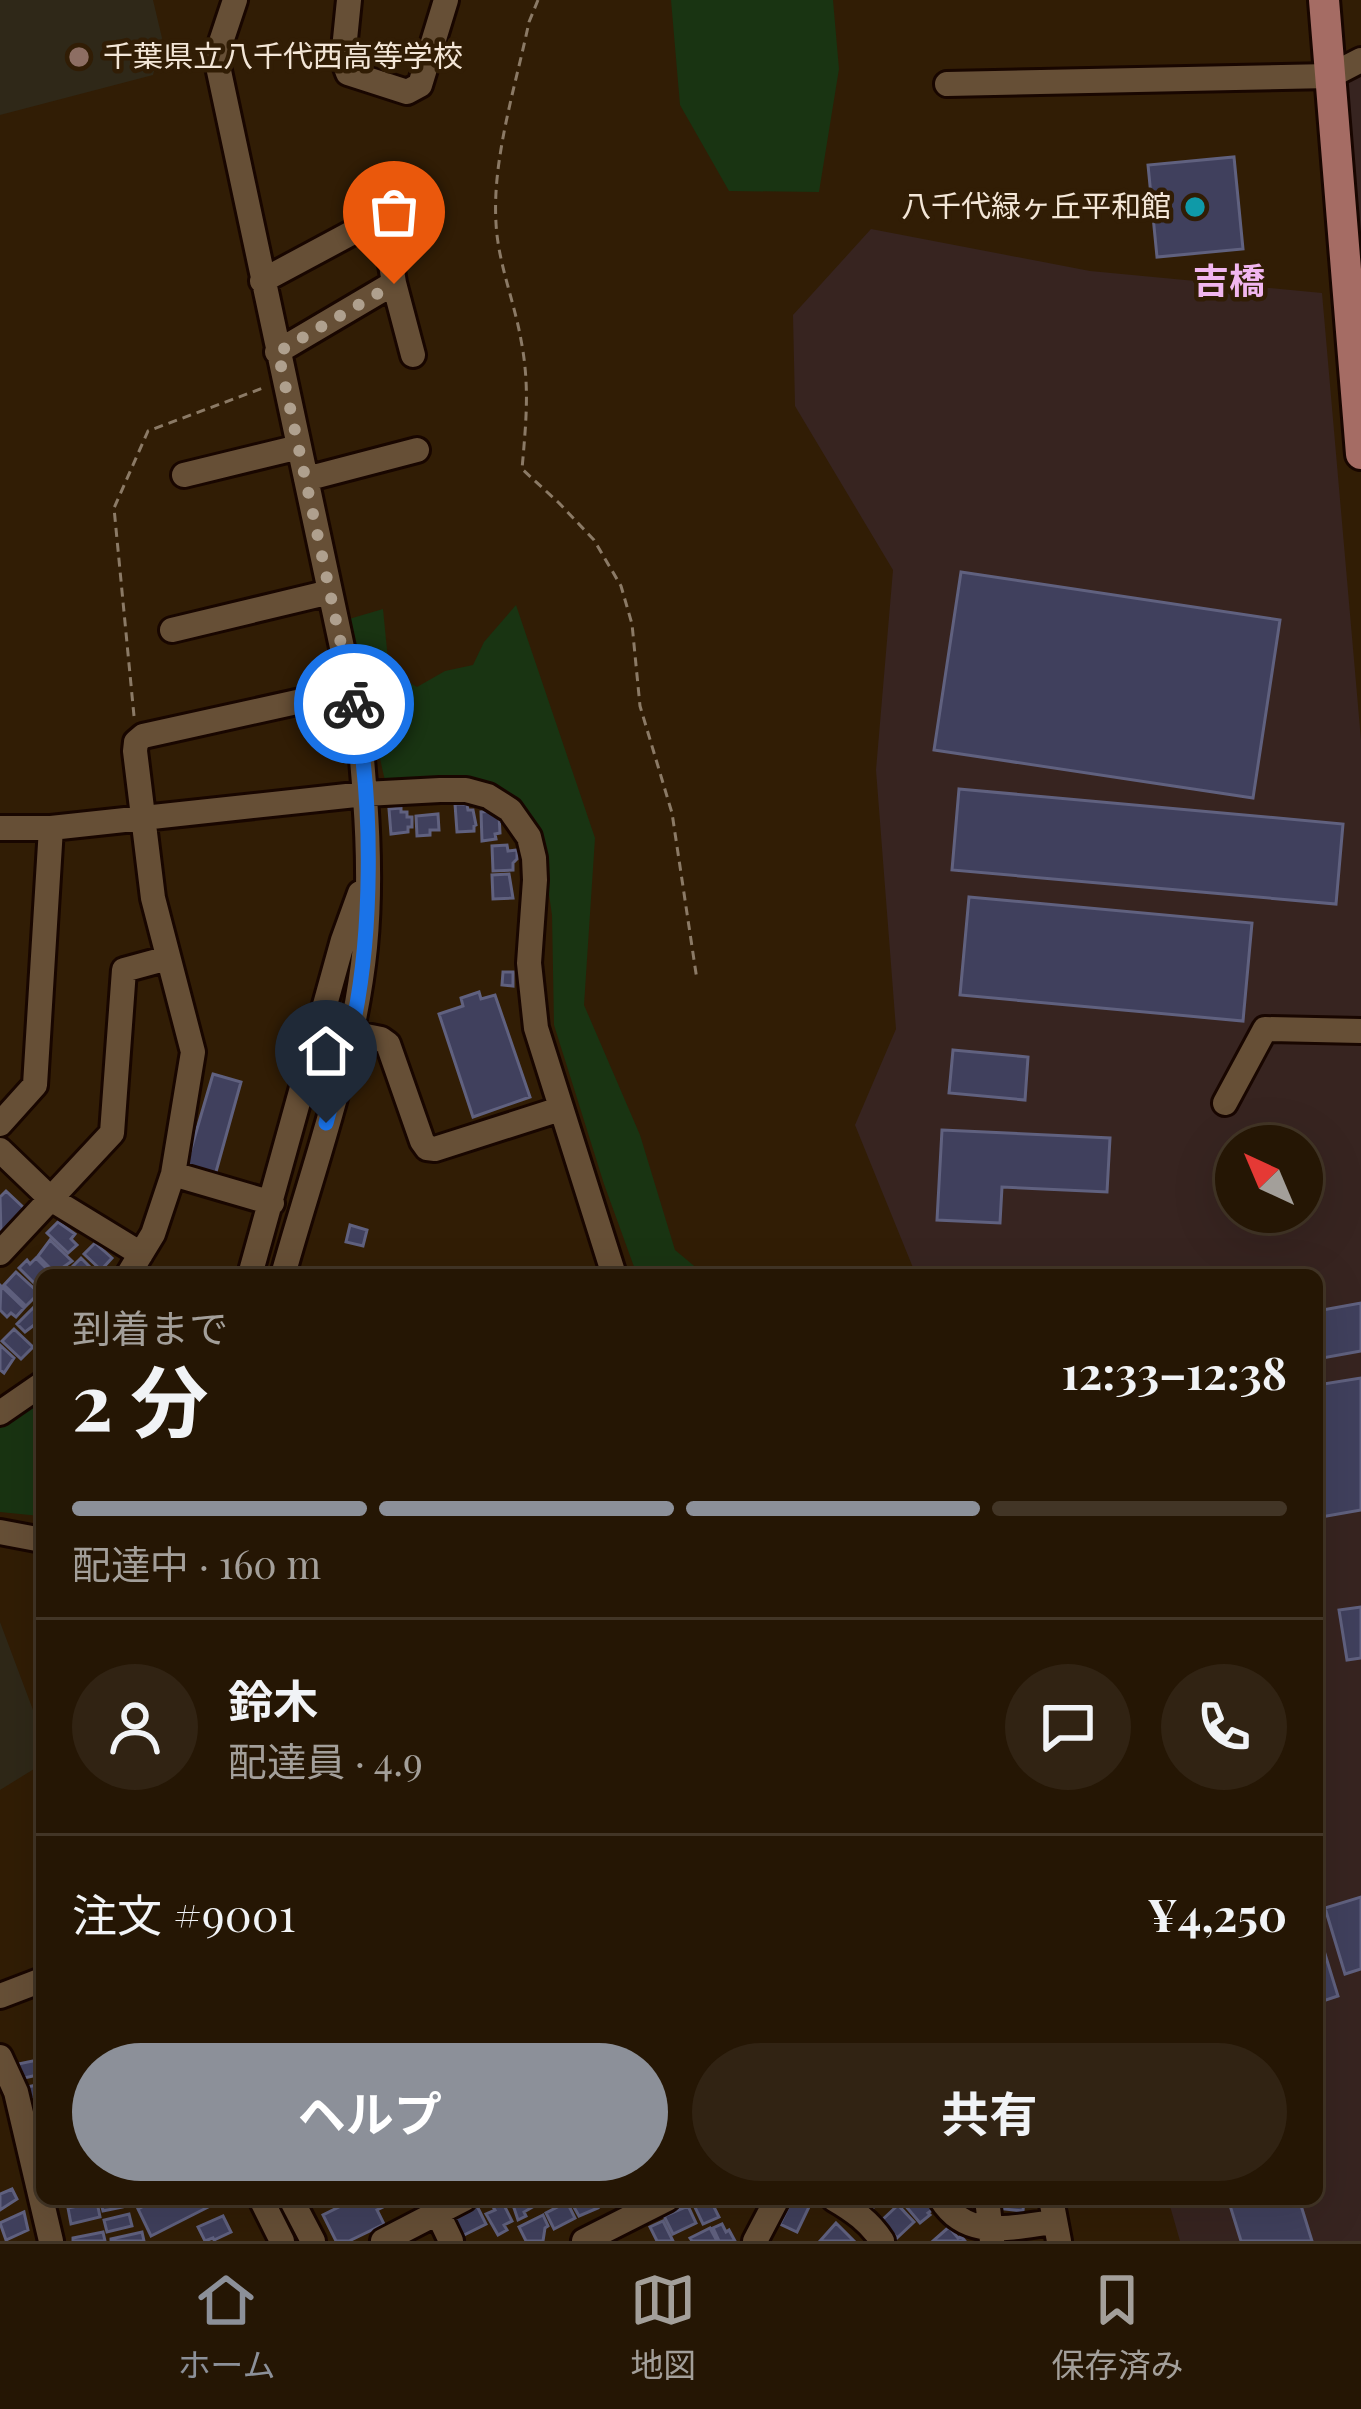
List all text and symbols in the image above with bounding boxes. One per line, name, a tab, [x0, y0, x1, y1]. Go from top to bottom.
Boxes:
place label: 千葉県立八千代西高等学校	[103, 35, 463, 75]
marker: 千葉県立八千代西高等学校	[66, 44, 92, 70]
pin	[343, 161, 445, 284]
icon: bag	[361, 179, 427, 245]
place label: 八千代緑ヶ丘平和館	[901, 185, 1171, 225]
marker: 八千代緑ヶ丘平和館	[1182, 194, 1208, 220]
district label: 吉橋	[1193, 255, 1265, 303]
courier	[294, 644, 414, 764]
icon: bike	[321, 671, 387, 737]
pin	[275, 1000, 377, 1123]
icon: home	[293, 1018, 359, 1084]
north arrow	[1215, 1125, 1323, 1233]
map controls	[1215, 1125, 1323, 1233]
text: 到着まで	[72, 1301, 228, 1353]
text: 12:33–12:38	[1062, 1341, 1287, 1401]
text: 2 分	[72, 1347, 208, 1451]
text: 配達中 · 160 m	[72, 1537, 321, 1589]
button: person	[72, 1664, 198, 1790]
button: chat	[1005, 1664, 1131, 1790]
button: phone	[1161, 1664, 1287, 1790]
text: 鈴木	[228, 1669, 318, 1729]
text: 配達員 · 4.9	[228, 1734, 423, 1786]
text: 注文 #9001	[72, 1883, 295, 1943]
text: ¥4,250	[1147, 1883, 1287, 1943]
button: ヘルプ	[72, 2043, 668, 2181]
button: 共有	[692, 2043, 1287, 2181]
tab: ホーム	[177, 2267, 276, 2387]
tab: 地図	[630, 2267, 696, 2387]
tab: 保存済み	[1051, 2267, 1183, 2387]

